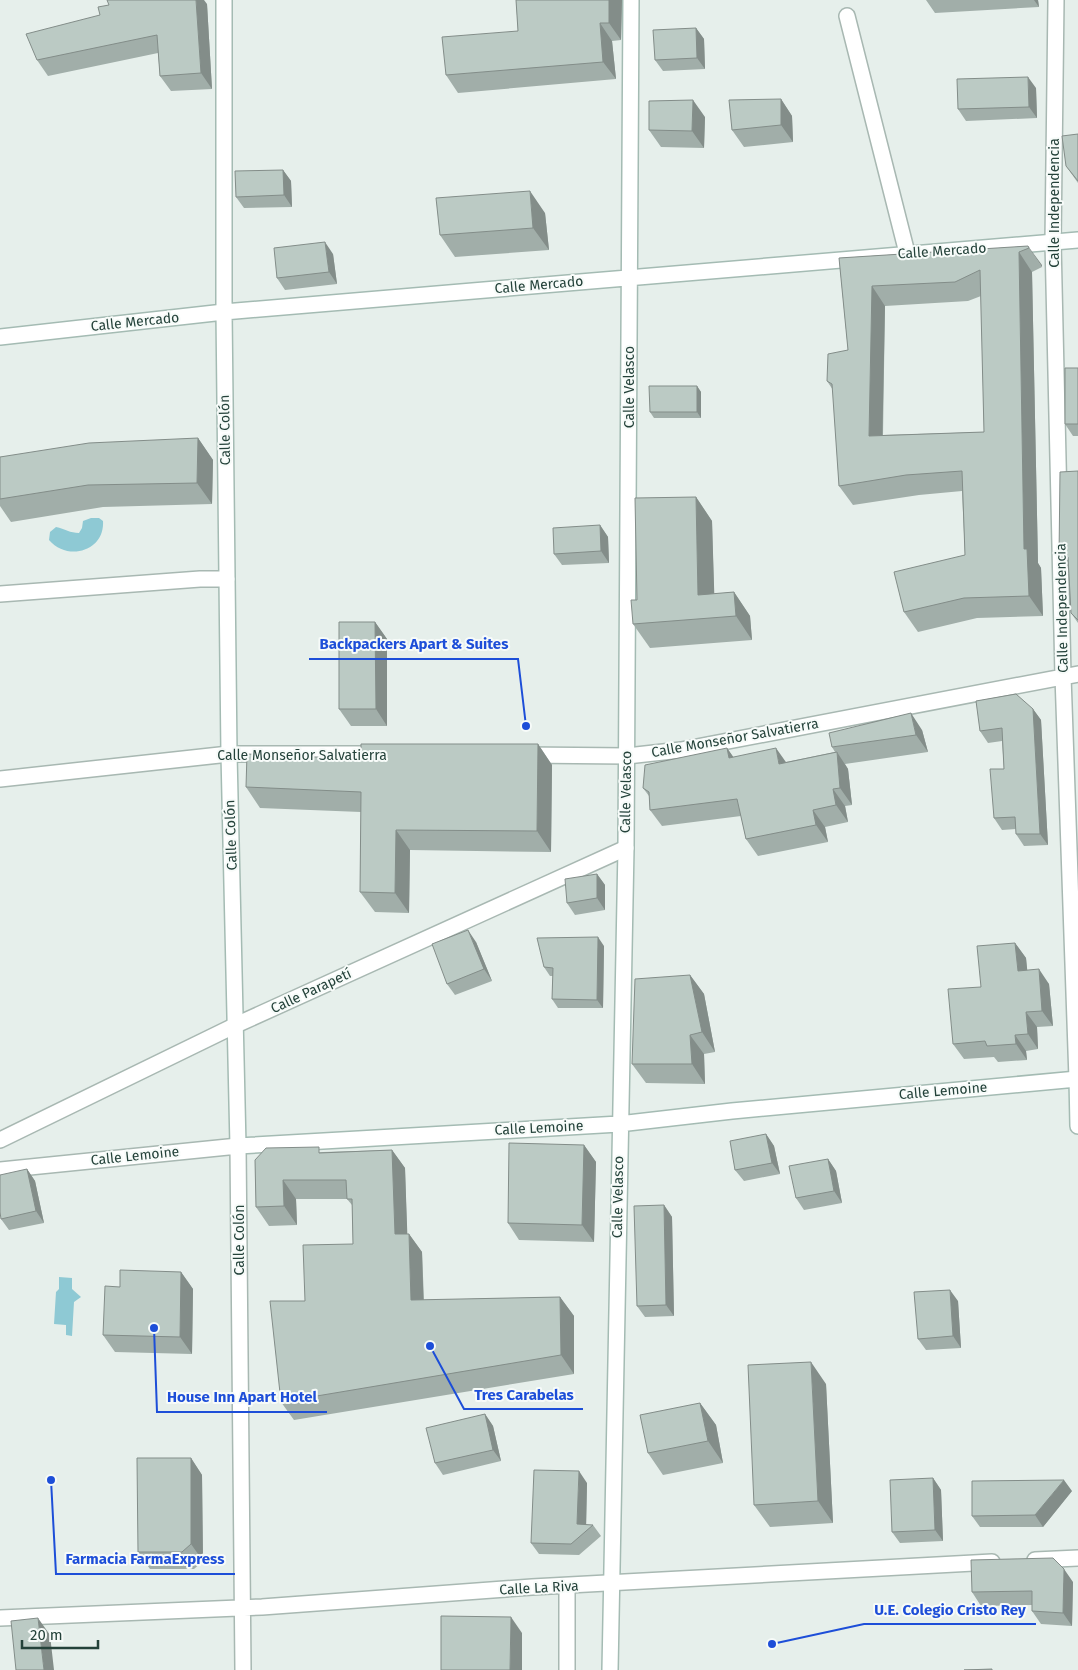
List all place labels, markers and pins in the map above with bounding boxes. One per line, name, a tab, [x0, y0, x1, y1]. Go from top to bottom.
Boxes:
callout: Backpackers Apart & Suites	[309, 629, 518, 659]
callout: Tres Carabelas	[464, 1379, 583, 1409]
callout: House Inn Apart Hotel	[157, 1382, 327, 1412]
callout: Farmacia FarmaExpress	[56, 1544, 235, 1574]
callout: U.E. Colegio Cristo Rey	[864, 1594, 1036, 1624]

